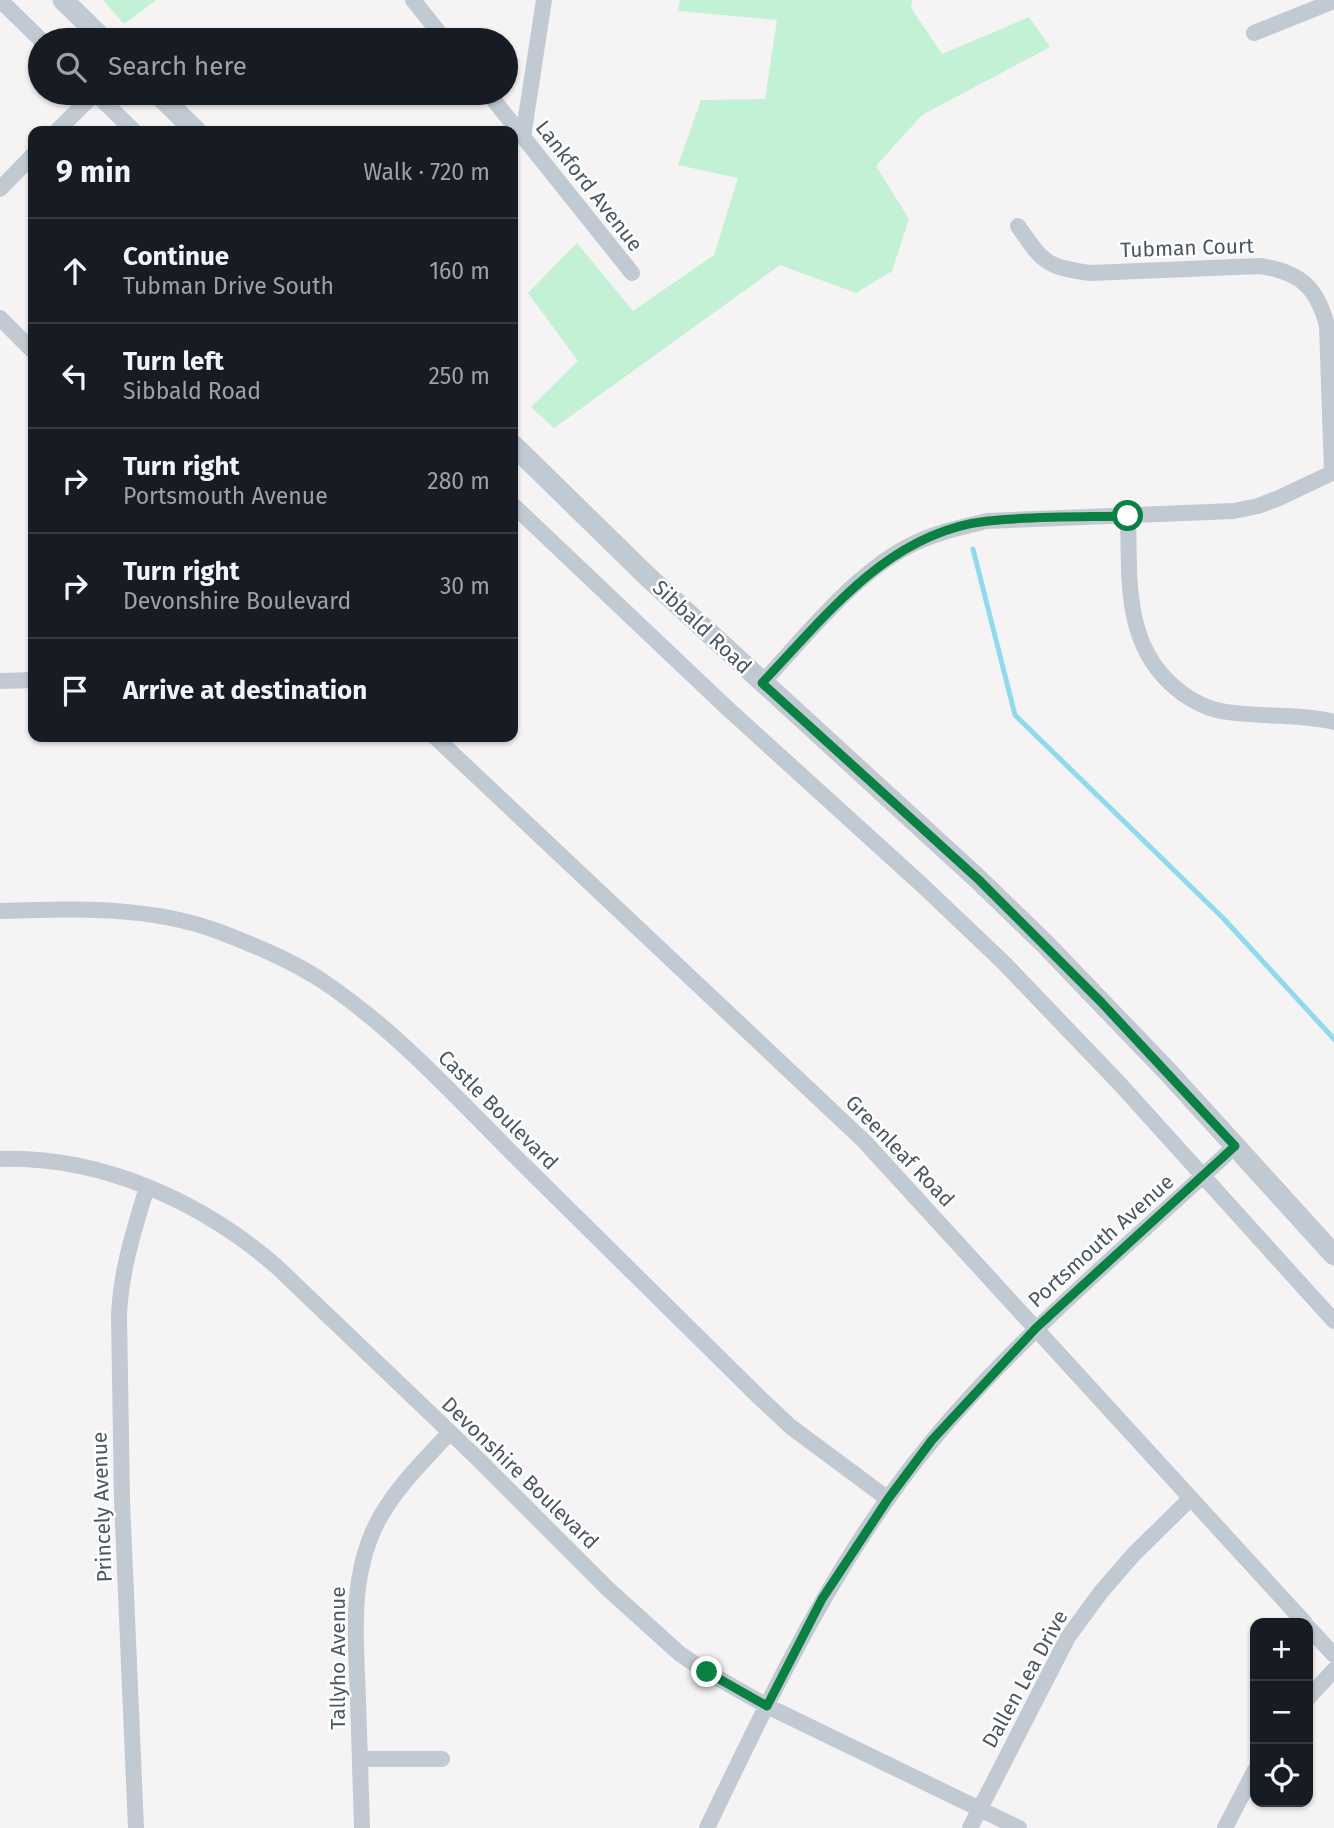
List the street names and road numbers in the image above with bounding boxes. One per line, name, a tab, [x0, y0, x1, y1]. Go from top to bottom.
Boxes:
street label: Lankford Avenue	[530, 115, 648, 257]
street label: Tubman Court	[1120, 233, 1255, 263]
street label: Sibbald Road	[647, 575, 757, 679]
street label: Castle Boulevard	[433, 1045, 563, 1175]
street label: Greenleaf Road	[840, 1090, 960, 1212]
street label: Portsmouth Avenue	[1023, 1169, 1179, 1313]
street label: Devonshire Boulevard	[436, 1391, 604, 1555]
street label: Princely Avenue	[86, 1431, 118, 1583]
street label: Tallyho Avenue	[325, 1586, 351, 1730]
street label: Dallen Lea Drive	[976, 1606, 1074, 1752]

